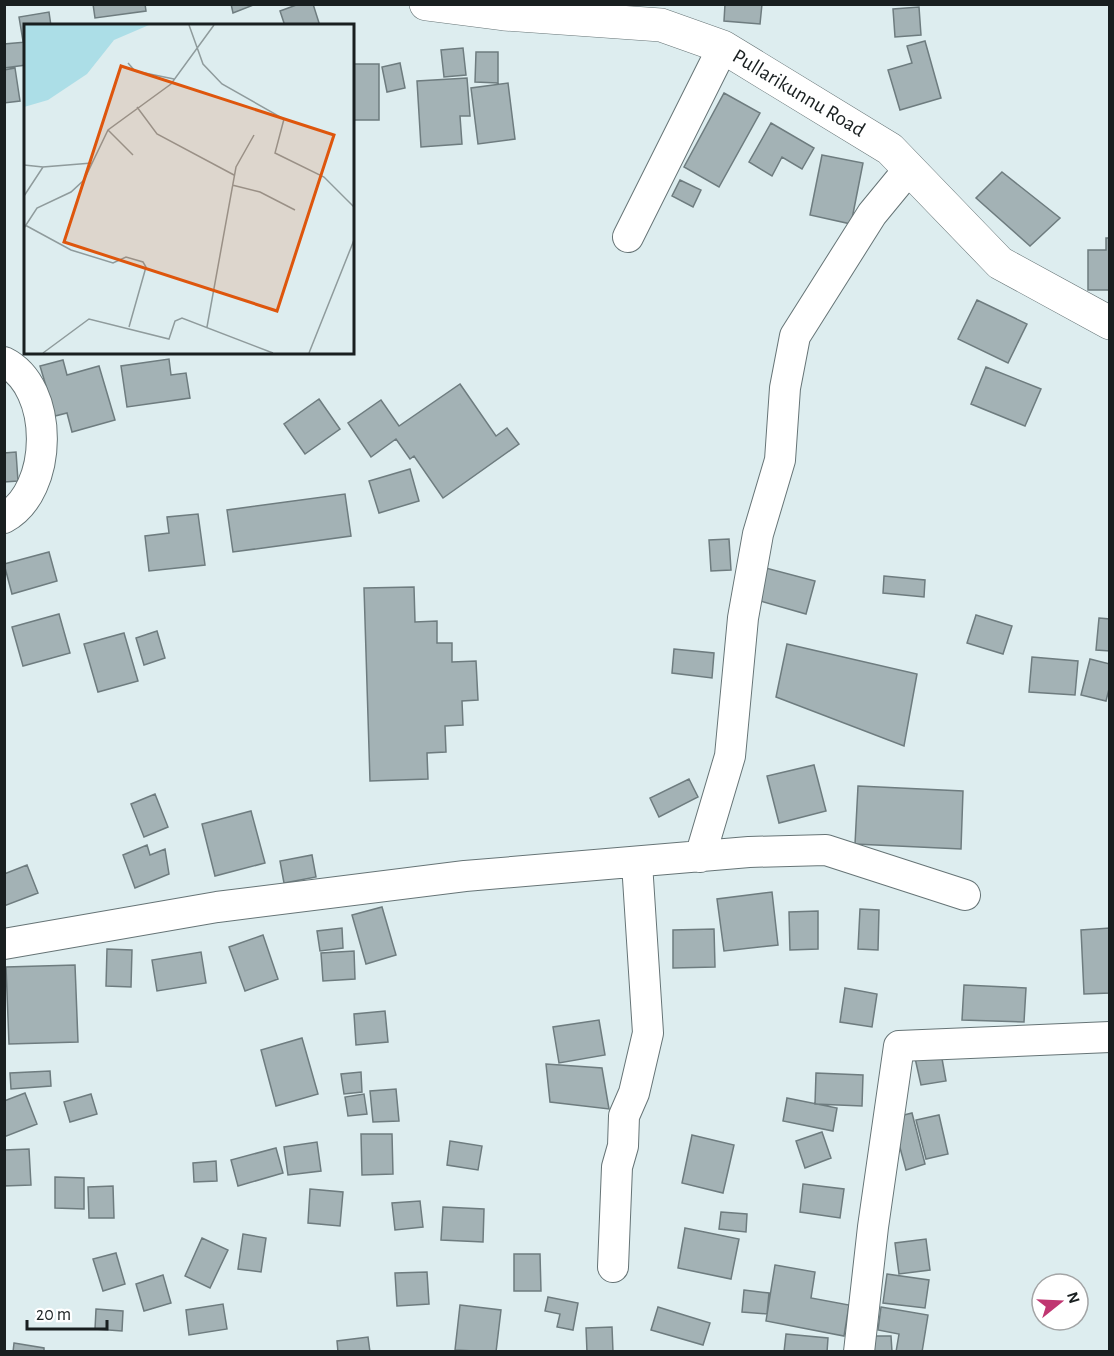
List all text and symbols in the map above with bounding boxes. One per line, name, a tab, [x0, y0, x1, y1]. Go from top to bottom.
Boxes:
inset map	[24, 24, 354, 354]
street label: Pullarikunnu Road	[729, 45, 869, 141]
north arrow	[1030, 1272, 1090, 1332]
text: N	[1064, 1290, 1083, 1305]
scale bar	[27, 1293, 106, 1331]
text: 20 m	[36, 1306, 71, 1324]

